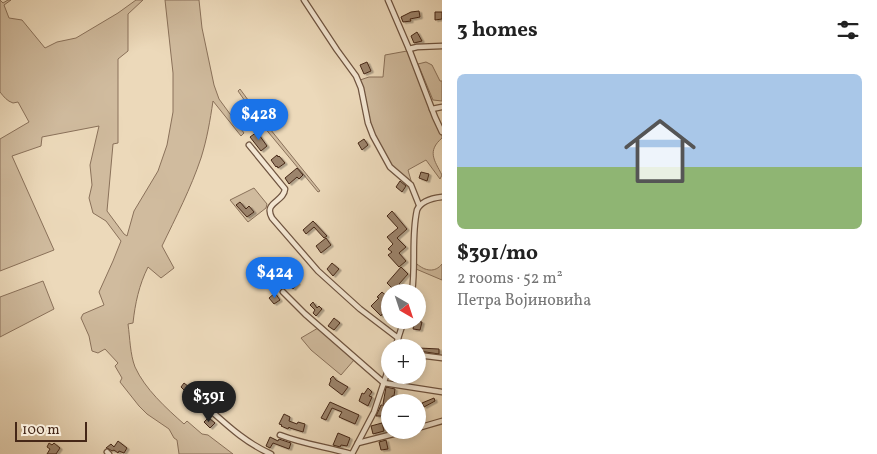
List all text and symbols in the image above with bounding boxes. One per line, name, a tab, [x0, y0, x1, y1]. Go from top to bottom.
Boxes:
text: 3 homes	[457, 16, 538, 45]
icon: filters	[834, 16, 862, 44]
pin: $428	[229, 98, 289, 141]
text: $428	[241, 104, 277, 126]
icon: home	[615, 106, 705, 196]
text: $391/mo	[457, 239, 538, 268]
pin: $424	[245, 256, 305, 299]
text: $424	[257, 262, 293, 284]
text: 2 rooms · 52 m²	[457, 268, 563, 290]
north arrow	[381, 284, 426, 329]
map controls	[381, 284, 426, 439]
text: Петра Војиновића	[457, 290, 591, 312]
button: +	[381, 339, 426, 384]
pin: $391	[179, 380, 239, 423]
text: $391	[193, 386, 225, 408]
button: −	[381, 394, 426, 439]
scale bar	[15, 419, 88, 442]
text: 100 m	[22, 421, 60, 440]

